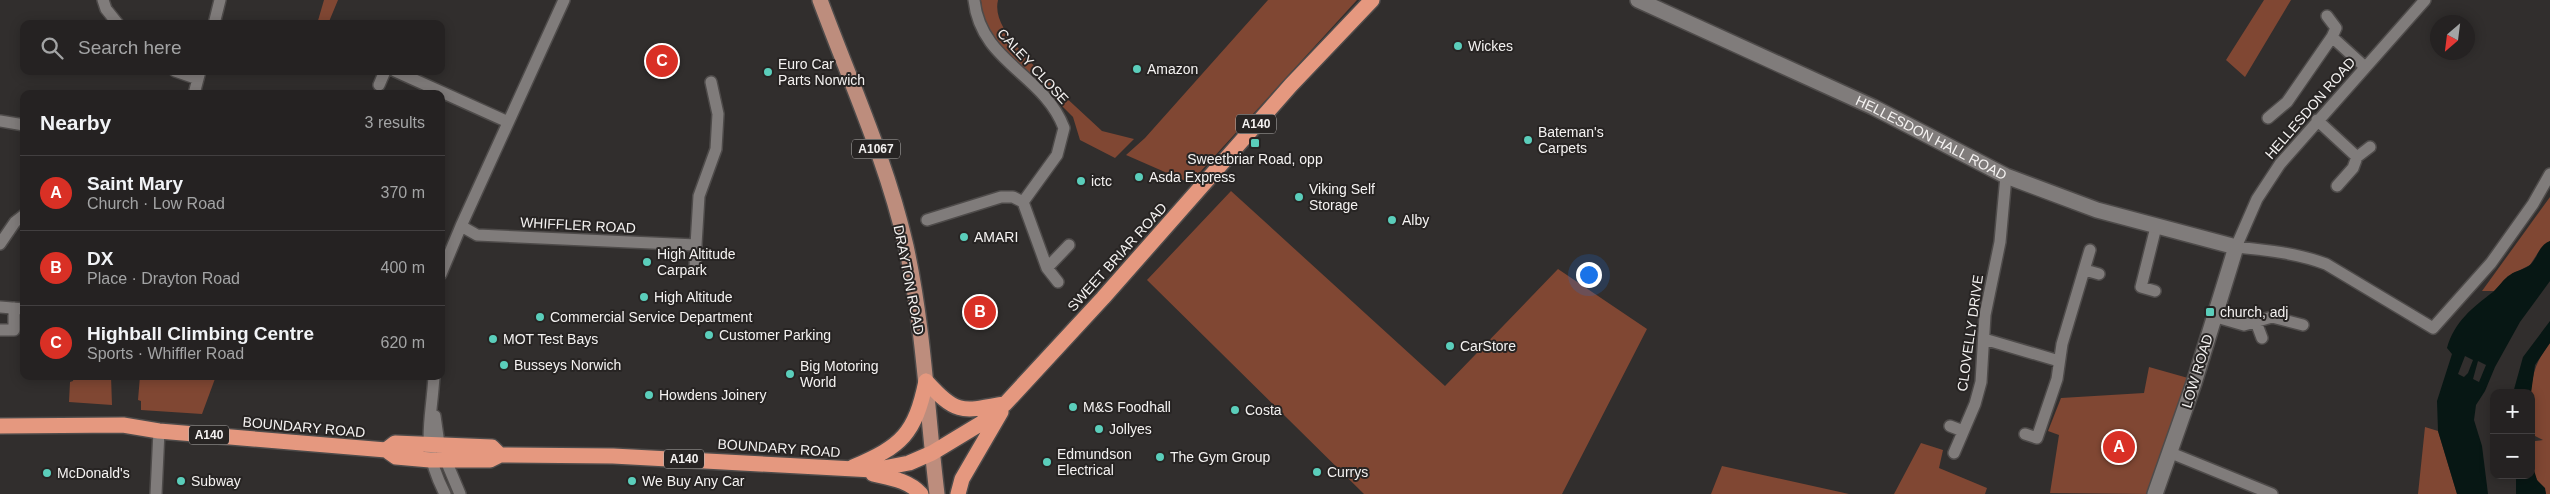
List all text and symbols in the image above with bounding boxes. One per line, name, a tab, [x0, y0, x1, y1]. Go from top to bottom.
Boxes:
north arrow	[2430, 15, 2475, 60]
search box	[20, 20, 445, 75]
street label: CALEY CLOSE	[994, 25, 1072, 107]
icon: search	[38, 34, 66, 62]
text: Search here	[78, 37, 182, 58]
place label: Wickes	[1468, 38, 1513, 54]
marker: Wickes	[1452, 40, 1464, 52]
pin: C	[646, 42, 678, 80]
street label: HELLESDON ROAD	[2262, 54, 2358, 162]
place label: Euro Car Parts Norwich	[778, 56, 865, 88]
place label: Amazon	[1147, 61, 1198, 77]
marker: Amazon	[1131, 63, 1143, 75]
marker: Euro Car Parts Norwich	[762, 66, 774, 78]
street label: HELLESDON HALL ROAD	[1853, 92, 2010, 183]
text: Nearby	[40, 111, 111, 134]
text: 3 results	[365, 114, 425, 131]
road number: A140	[1236, 115, 1276, 134]
place label: Bateman's Carpets	[1538, 124, 1604, 156]
marker: Bateman's Carpets	[1522, 134, 1534, 146]
marker: Sweetbriar Road, opp	[1249, 137, 1261, 149]
road number: A1067	[852, 140, 900, 158]
place label: Sweetbriar Road, opp	[1187, 151, 1323, 167]
place label: Asda Express	[1149, 169, 1235, 185]
marker: Asda Express	[1133, 171, 1145, 183]
text: Saint Mary	[87, 173, 183, 194]
place label: ictc	[1091, 173, 1112, 189]
marker: ictc	[1075, 175, 1087, 187]
place label: Viking Self Storage	[1309, 181, 1375, 213]
text: A	[50, 184, 62, 201]
text: 370 m	[381, 184, 425, 201]
marker: Viking Self Storage	[1293, 191, 1305, 203]
text: Church · Low Road	[87, 195, 225, 212]
street label: SWEET BRIAR ROAD	[1064, 199, 1170, 315]
place label: Alby	[1402, 212, 1429, 228]
street label: WHIFFLER ROAD	[520, 214, 636, 236]
marker: Alby	[1386, 214, 1398, 226]
street label: DRAYTON ROAD	[891, 224, 927, 336]
place label: AMARI	[974, 229, 1018, 245]
marker: AMARI	[958, 231, 970, 243]
place label: High Altitude Carpark	[657, 246, 736, 278]
text: DX	[87, 248, 113, 269]
marker: High Altitude Carpark	[641, 256, 653, 268]
text: B	[50, 259, 62, 276]
text: 400 m	[381, 259, 425, 276]
your location	[1576, 262, 1602, 288]
text: Place · Drayton Road	[87, 270, 240, 287]
street label: CLOVELLY DRIVE	[1954, 274, 1986, 392]
place label: High Altitude	[654, 289, 733, 305]
marker: High Altitude	[638, 291, 650, 303]
pin: B	[964, 293, 996, 331]
place label: church, adj	[2220, 304, 2288, 320]
marker: church, adj	[2204, 306, 2216, 318]
place label: Commercial Service Department	[550, 309, 752, 325]
marker: Commercial Service Department	[534, 311, 546, 323]
text: Highball Climbing Centre	[87, 323, 314, 344]
place label: Customer Parking	[719, 327, 831, 343]
marker: Customer Parking	[703, 329, 715, 341]
place label: MOT Test Bays	[503, 331, 598, 347]
street label: LOW ROAD	[2178, 332, 2216, 410]
marker: MOT Test Bays	[487, 333, 499, 345]
text: C	[50, 334, 62, 351]
text: 620 m	[381, 334, 425, 351]
place label: CarStore	[1460, 338, 1516, 354]
marker: CarStore	[1444, 340, 1456, 352]
text: Sports · Whiffler Road	[87, 345, 244, 362]
place label: Busseys Norwich	[514, 357, 621, 373]
place label: Big Motoring World	[800, 358, 879, 390]
marker: Busseys Norwich	[498, 359, 510, 371]
marker: Big Motoring World	[784, 368, 796, 380]
place label: Howdens Joinery	[659, 387, 766, 403]
marker: Howdens Joinery	[643, 389, 655, 401]
map controls	[2490, 389, 2535, 479]
button: +	[2490, 389, 2535, 434]
place label: M&S Foodhall	[1083, 399, 1171, 415]
marker: M&S Foodhall	[1067, 401, 1079, 413]
place label: Costa	[1245, 402, 1282, 418]
marker: Costa	[1229, 404, 1241, 416]
street label: BOUNDARY ROAD	[242, 414, 366, 440]
place label: Jollyes	[1109, 421, 1152, 437]
marker: Jollyes	[1093, 423, 1105, 435]
road number: A140	[189, 426, 229, 444]
pin: A	[2103, 428, 2135, 466]
button: −	[2490, 434, 2535, 479]
street label: BOUNDARY ROAD	[717, 436, 841, 460]
place label: Edmundson Electrical	[1057, 446, 1132, 478]
road number: A140	[664, 449, 704, 468]
place label: The Gym Group	[1170, 449, 1271, 465]
marker: The Gym Group	[1154, 451, 1166, 463]
marker: Edmundson Electrical	[1041, 456, 1053, 468]
place label: Currys	[1327, 464, 1368, 480]
place label: McDonald's	[57, 465, 130, 481]
marker: Currys	[1311, 466, 1323, 478]
marker: McDonald's	[41, 467, 53, 479]
place label: Subway	[191, 473, 241, 489]
place label: We Buy Any Car	[642, 473, 745, 489]
marker: Subway	[175, 475, 187, 487]
marker: We Buy Any Car	[626, 475, 638, 487]

